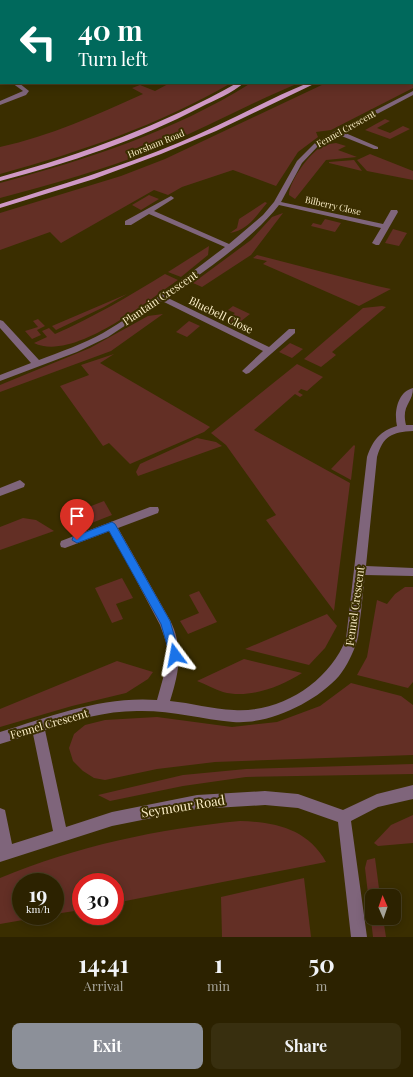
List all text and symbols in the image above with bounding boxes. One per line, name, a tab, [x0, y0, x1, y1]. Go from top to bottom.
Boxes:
text: 40 m	[78, 11, 143, 48]
icon: left	[12, 16, 64, 68]
text: Turn left	[78, 47, 148, 71]
street label: Fennel Crescent	[314, 107, 378, 149]
street label: Horsham Road	[126, 126, 186, 160]
street label: Bilberry Close	[304, 193, 363, 217]
street label: Plantain Crescent	[119, 267, 200, 328]
street label: Bluebell Close	[187, 293, 256, 337]
pin	[60, 499, 94, 540]
icon: arrive	[66, 505, 88, 527]
street label: Fennel Crescent	[341, 565, 368, 647]
position arrow	[154, 634, 196, 676]
street label: Fennel Crescent	[8, 705, 90, 742]
street label: Seymour Road	[140, 790, 226, 821]
speed limit sign: 30	[72, 873, 124, 925]
text: 19	[29, 880, 47, 907]
north arrow	[365, 889, 401, 925]
map controls	[365, 889, 401, 925]
text: km/h	[26, 902, 50, 916]
text: 14:41	[78, 947, 129, 979]
text: 1	[214, 947, 223, 979]
text: 50	[308, 947, 335, 979]
text: Arrival	[83, 977, 124, 994]
text: min	[207, 977, 230, 994]
text: m	[316, 977, 327, 994]
button: Exit	[12, 1023, 203, 1069]
button: Share	[211, 1023, 401, 1069]

